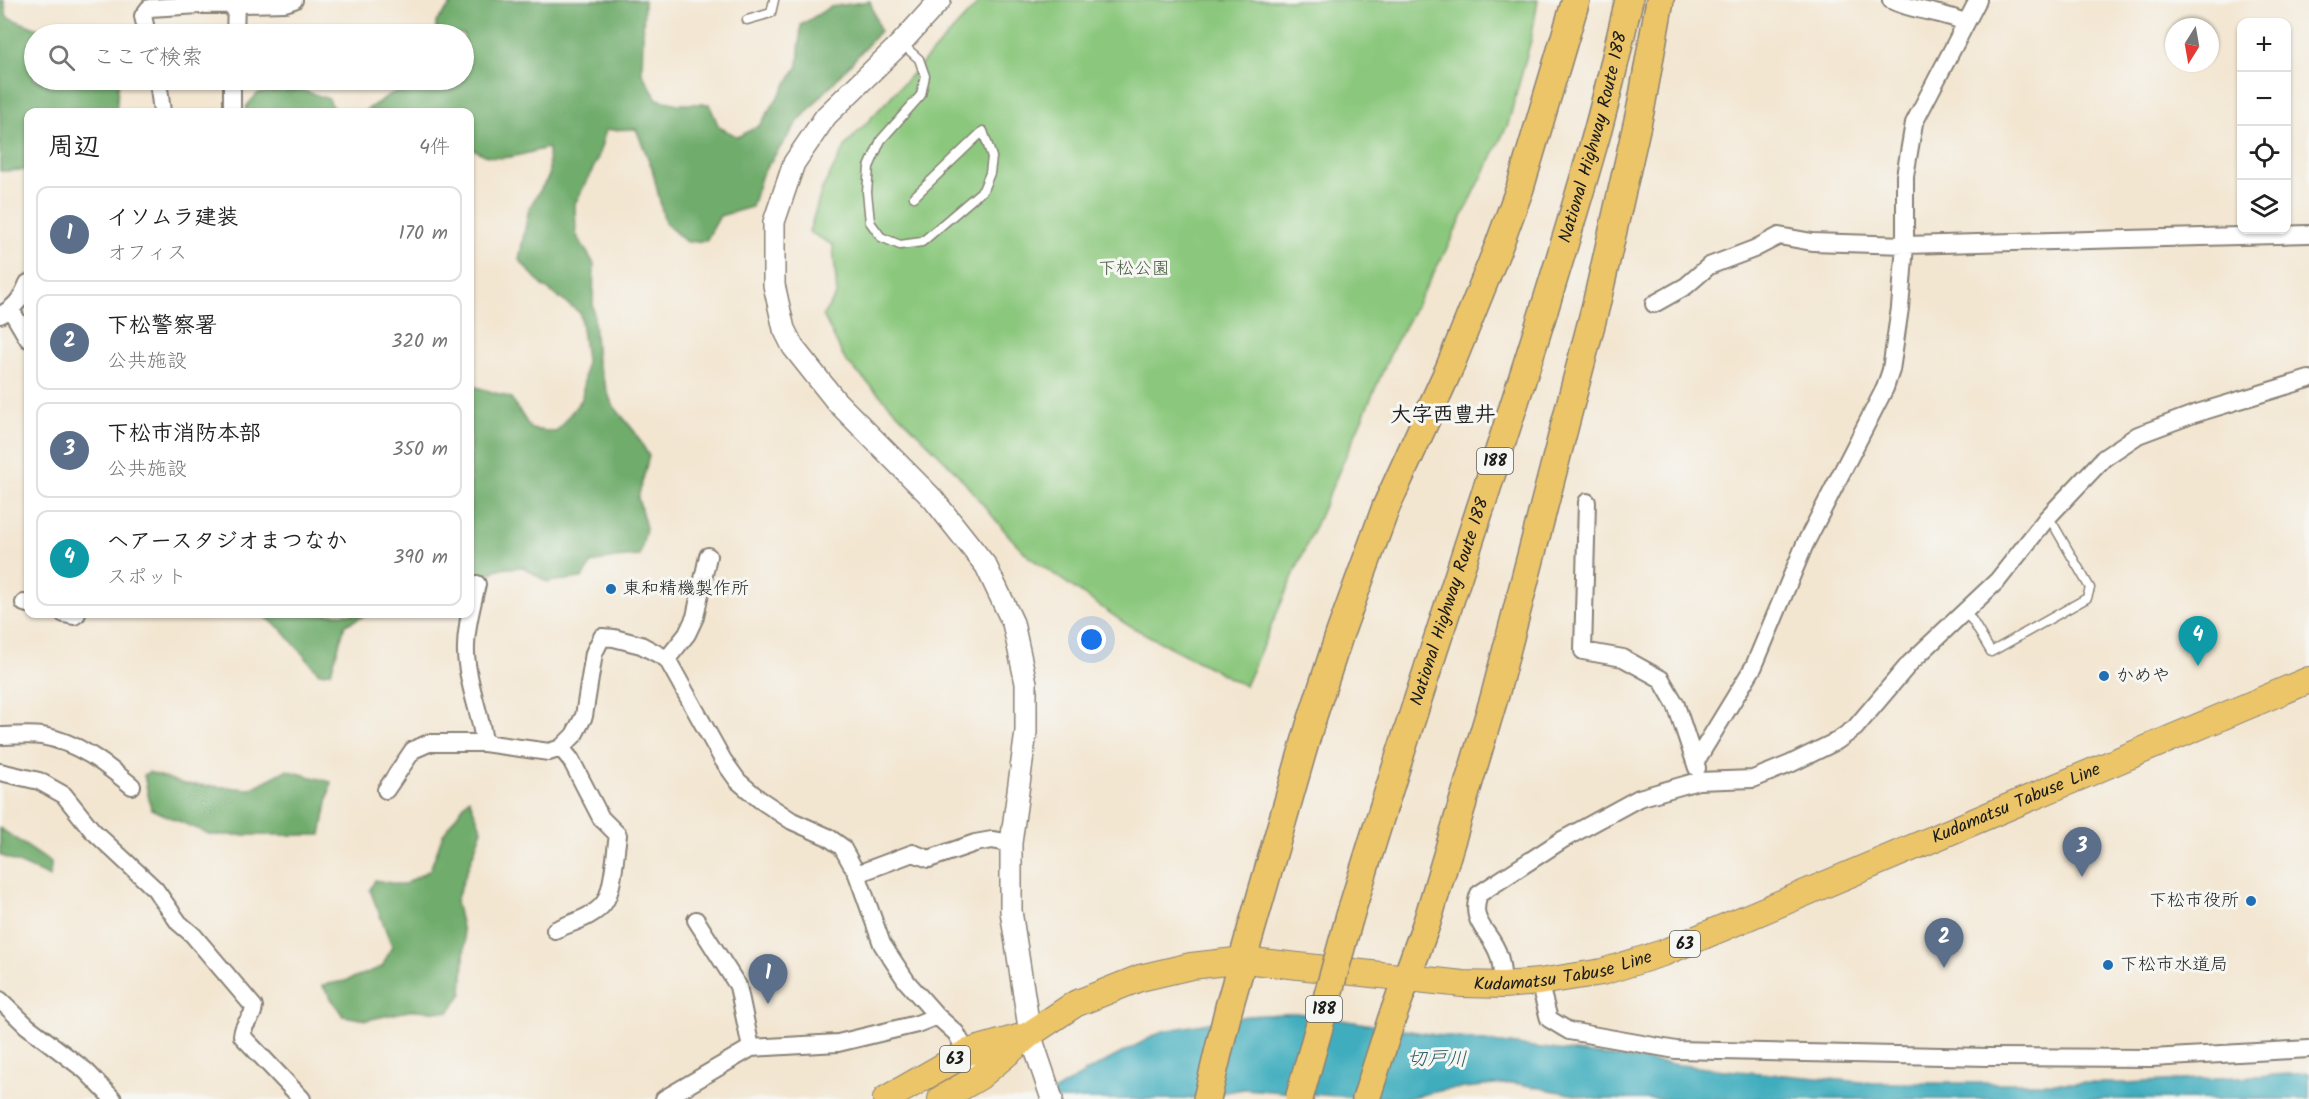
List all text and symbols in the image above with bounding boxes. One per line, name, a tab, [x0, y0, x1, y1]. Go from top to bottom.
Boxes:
north arrow	[2165, 18, 2219, 72]
map controls	[2237, 18, 2291, 234]
button: +	[2237, 18, 2291, 72]
search box	[24, 24, 474, 90]
street label: National Highway Route 188	[1551, 29, 1636, 247]
icon: search	[45, 41, 78, 74]
text: ここで検索	[93, 41, 203, 76]
button: −	[2237, 72, 2291, 126]
button: locate	[2237, 126, 2291, 180]
text: 周辺	[48, 127, 100, 169]
text: 4件	[419, 132, 450, 164]
button: layers	[2237, 180, 2291, 234]
text: イソムラ建装	[107, 201, 239, 236]
text: 1	[66, 218, 73, 250]
text: 170 m	[399, 218, 448, 250]
text: オフィス	[107, 238, 187, 270]
park label: 下松公園	[1098, 255, 1170, 284]
text: 下松警察署	[107, 309, 217, 344]
text: 2	[64, 326, 75, 358]
text: 320 m	[391, 326, 448, 358]
text: 公共施設	[107, 346, 187, 378]
district label: 大字西豊井	[1391, 399, 1496, 432]
text: 下松市消防本部	[107, 417, 261, 452]
text: 3	[64, 434, 75, 466]
text: 350 m	[392, 434, 448, 466]
road number: 188	[1477, 448, 1513, 474]
text: 公共施設	[107, 454, 187, 486]
street label: National Highway Route 188	[1402, 494, 1497, 709]
text: ヘアースタジオまつなか	[107, 525, 347, 560]
text: 4	[64, 542, 75, 574]
text: 390 m	[393, 542, 448, 574]
text: スポット	[107, 562, 187, 594]
place label: 東和精機製作所	[623, 575, 749, 604]
marker: 東和精機製作所	[604, 582, 618, 596]
pin: 4	[2178, 616, 2218, 666]
your location	[1077, 625, 1106, 654]
place label: かめや	[2116, 662, 2170, 691]
marker: かめや	[2097, 669, 2111, 683]
street label: Kudamatsu Tabuse Line	[1927, 755, 2105, 852]
pin: 3	[2062, 828, 2102, 877]
place label: 下松市役所	[2149, 887, 2239, 916]
marker: 下松市役所	[2244, 894, 2258, 908]
pin: 2	[1924, 918, 1964, 968]
road number: 63	[1670, 931, 1700, 957]
street label: Kudamatsu Tabuse Line	[1473, 943, 1656, 1000]
place label: 下松市水道局	[2120, 951, 2228, 980]
pin: 1	[748, 954, 788, 1004]
marker: 下松市水道局	[2101, 958, 2115, 972]
road number: 188	[1306, 996, 1342, 1022]
water label: 切戸川	[1407, 1043, 1467, 1077]
road number: 63	[940, 1046, 970, 1072]

